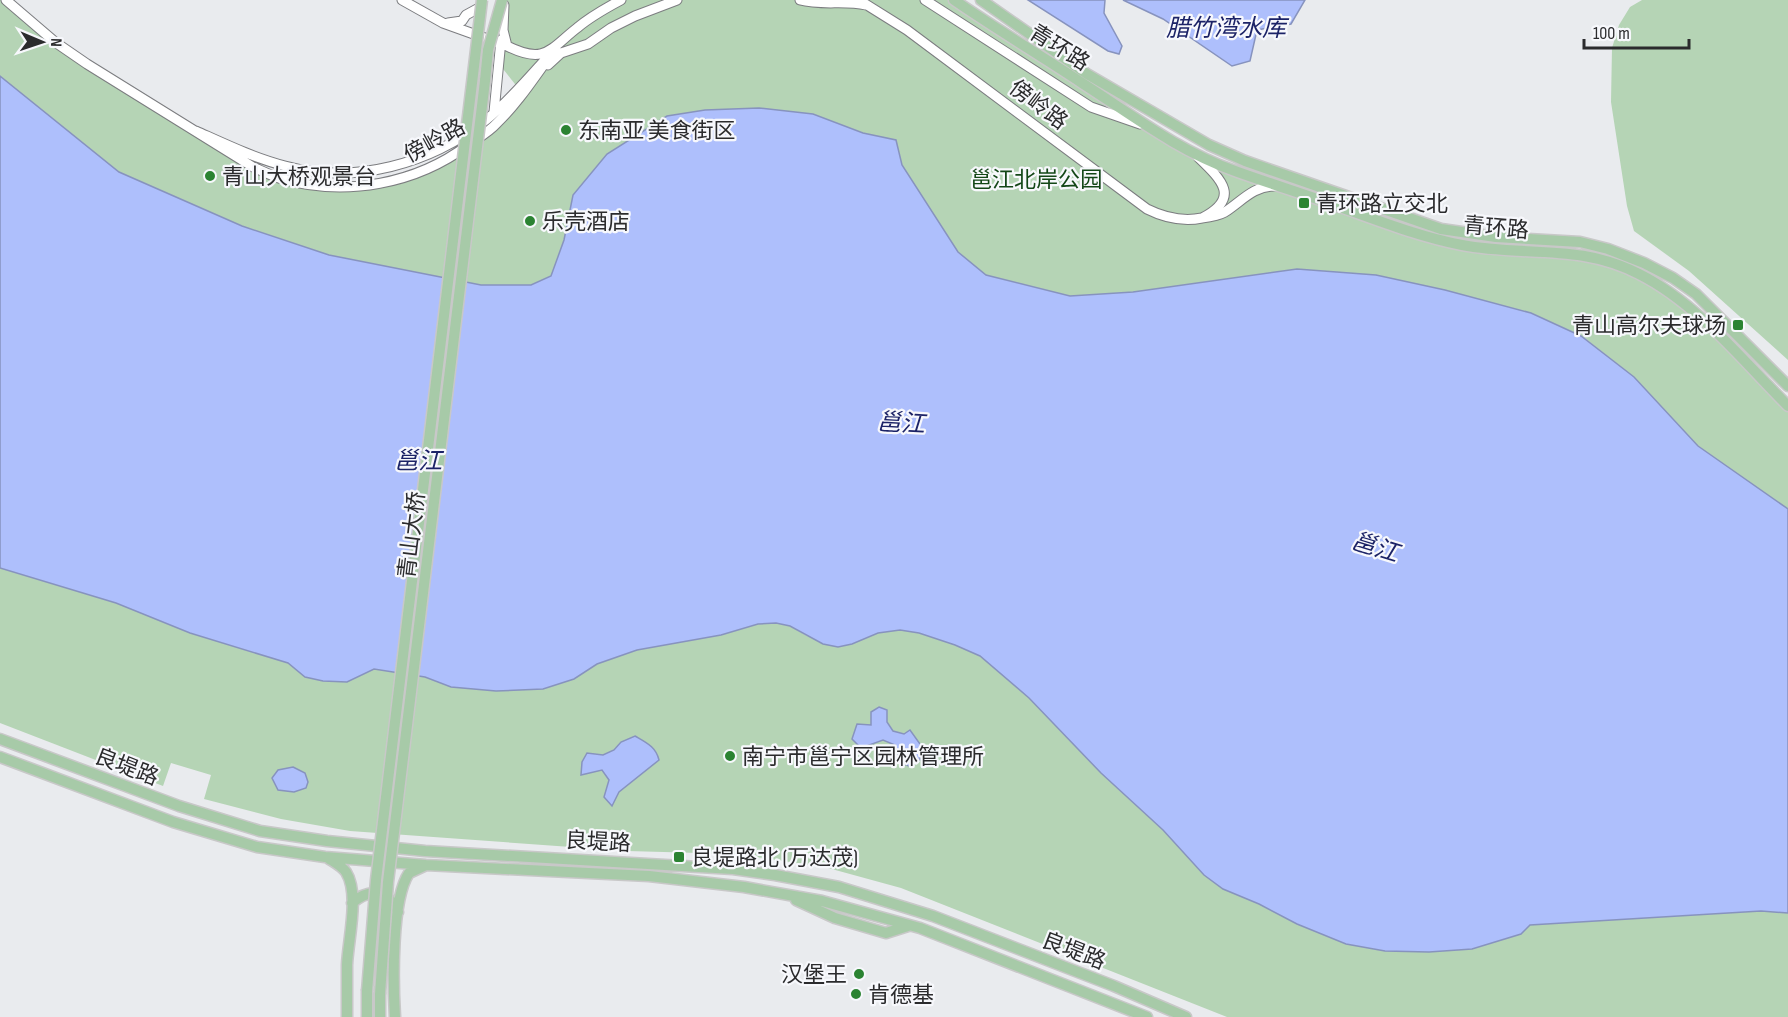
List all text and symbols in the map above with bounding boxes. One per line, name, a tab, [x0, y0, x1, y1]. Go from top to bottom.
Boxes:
north arrow	[12, 12, 72, 72]
scale bar	[1584, 12, 1689, 50]
water label: 腊竹湾水库	[1166, 14, 1290, 43]
street label: 青环路	[1024, 19, 1094, 77]
text: 100 m	[1593, 23, 1630, 44]
text: N	[46, 38, 65, 47]
street label: 傍岭路	[1004, 75, 1073, 136]
street label: 傍岭路	[399, 114, 470, 169]
place label: 东南亚 美食街区	[578, 118, 736, 145]
marker: 东南亚 美食街区	[559, 123, 573, 137]
place label: 青山大桥观景台	[222, 164, 376, 191]
park label: 邕江北岸公园	[970, 167, 1102, 194]
marker: 青山大桥观景台	[203, 169, 217, 183]
place label: 青环路立交北	[1316, 191, 1448, 218]
marker: 青环路立交北	[1297, 196, 1311, 210]
place label: 乐壳酒店	[542, 209, 630, 236]
street label: 青环路	[1462, 212, 1530, 245]
marker: 乐壳酒店	[523, 214, 537, 228]
place label: 青山高尔夫球场	[1572, 313, 1726, 340]
marker: 青山高尔夫球场	[1731, 318, 1745, 332]
water label: 邕江	[876, 408, 929, 439]
water label: 邕江	[394, 447, 445, 476]
street label: 青山大桥	[394, 490, 431, 581]
water label: 邕江	[1348, 527, 1405, 569]
street label: 良堤路	[91, 743, 162, 792]
place label: 南宁市邕宁区园林管理所	[742, 744, 984, 771]
marker: 南宁市邕宁区园林管理所	[723, 749, 737, 763]
street label: 良堤路	[564, 827, 632, 858]
place label: 良堤路北 (万达茂)	[691, 845, 858, 872]
marker: 良堤路北 (万达茂)	[672, 850, 686, 864]
street label: 良堤路	[1038, 927, 1109, 976]
place label: 汉堡王	[781, 962, 847, 989]
marker: 汉堡王	[852, 967, 866, 981]
place label: 肯德基	[868, 982, 934, 1009]
marker: 肯德基	[849, 987, 863, 1001]

